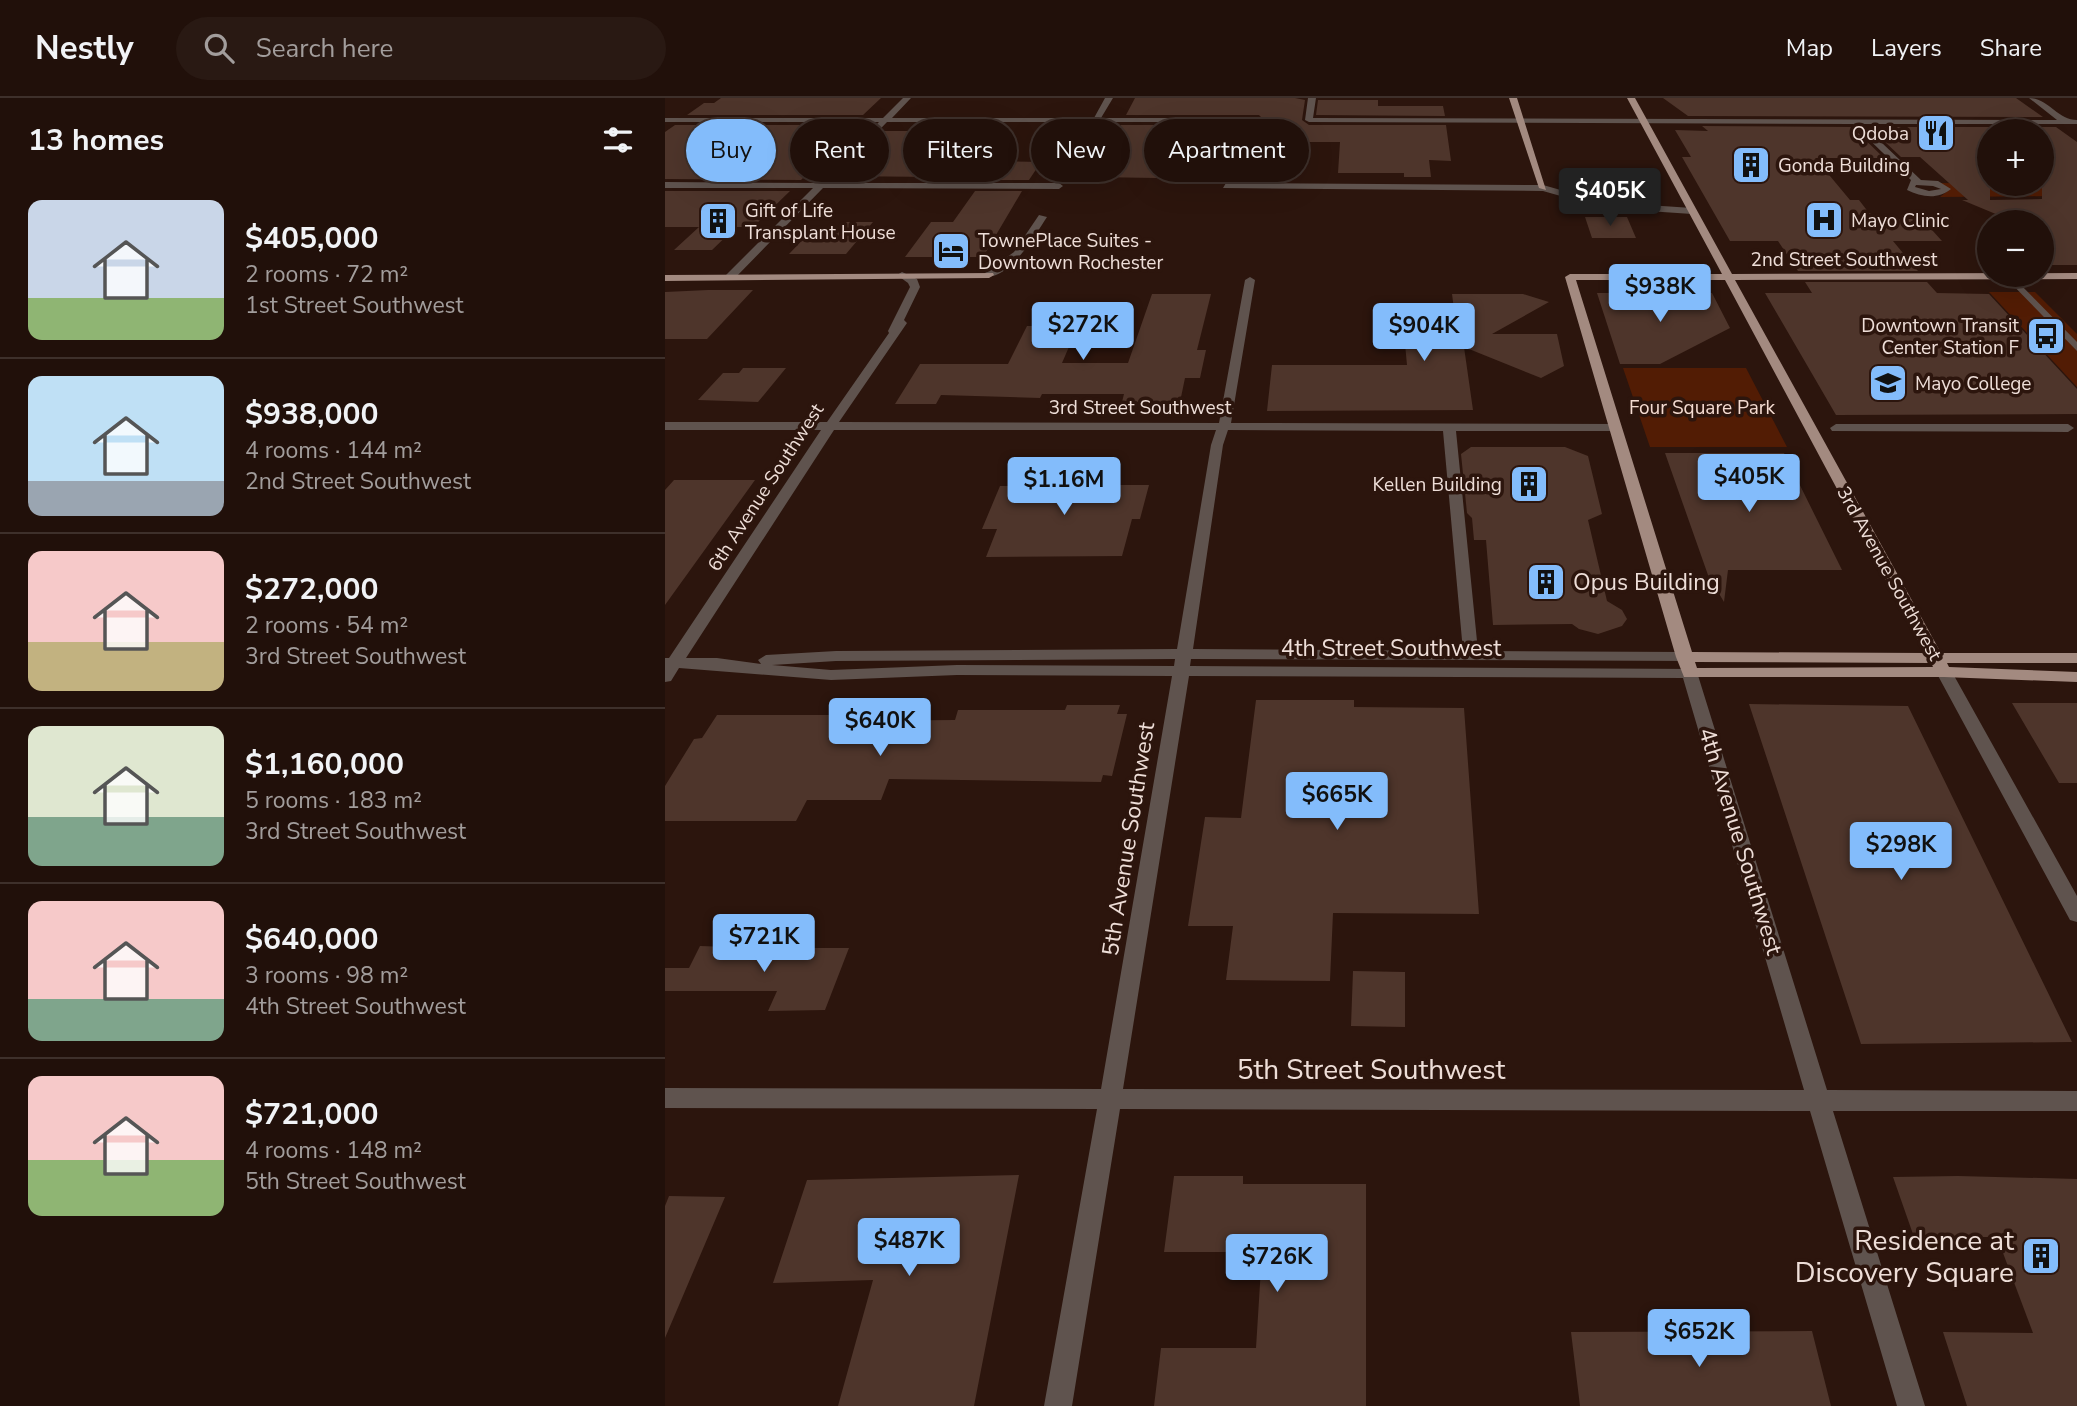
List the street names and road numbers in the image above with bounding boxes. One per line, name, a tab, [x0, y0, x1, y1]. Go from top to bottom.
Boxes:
street label: 2nd Street Southwest	[1751, 247, 1938, 273]
street label: 3rd Street Southwest	[1049, 395, 1232, 421]
street label: 6th Avenue Southwest	[702, 398, 830, 576]
street label: 3rd Avenue Southwest	[1830, 482, 1948, 666]
street label: 4th Street Southwest	[1281, 633, 1502, 664]
street label: 5th Avenue Southwest	[1095, 719, 1162, 958]
street label: 4th Avenue Southwest	[1691, 724, 1790, 960]
street label: 5th Street Southwest	[1237, 1051, 1506, 1089]

